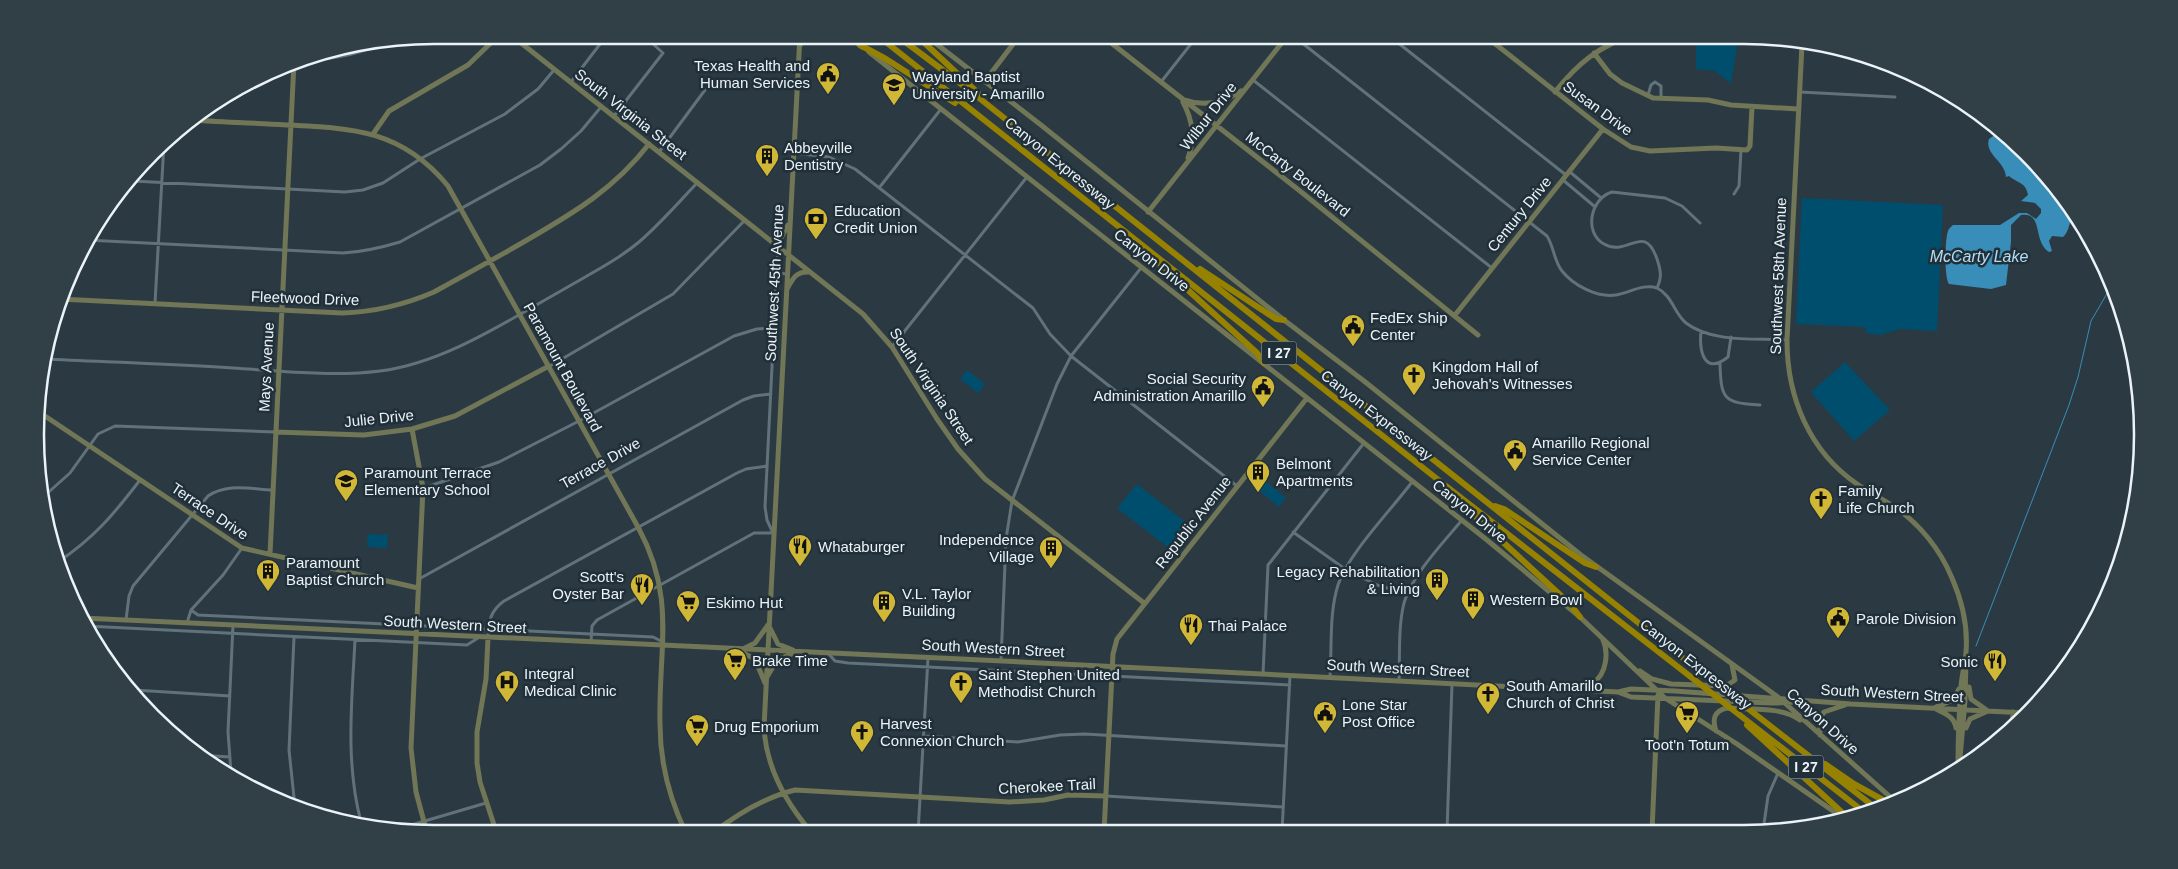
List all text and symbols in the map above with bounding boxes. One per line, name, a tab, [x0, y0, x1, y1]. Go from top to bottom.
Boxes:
place label: Texas Health and Human Services	[694, 57, 810, 91]
public building icon: Texas Health and Human Services	[815, 61, 841, 95]
street label: South Virginia Street	[572, 65, 691, 163]
place label: Wayland Baptist University - Amarillo	[912, 68, 1045, 102]
school or university icon: Wayland Baptist University - Amarillo	[881, 72, 907, 106]
street label: Susan Drive	[1560, 77, 1636, 139]
street label: Wilbur Drive	[1176, 79, 1240, 153]
street label: Canyon Expressway	[1002, 113, 1119, 213]
street label: McCarty Boulevard	[1243, 128, 1353, 220]
place label: Abbeyville Dentistry	[784, 139, 852, 173]
building icon: Abbeyville Dentistry	[754, 143, 780, 177]
street label: Century Drive	[1484, 173, 1554, 255]
street label: Southwest 58th Avenue	[1767, 197, 1789, 355]
place label: Education Credit Union	[834, 202, 917, 236]
street label: Southwest 45th Avenue	[761, 204, 787, 362]
bank icon: Education Credit Union	[803, 206, 829, 240]
street label: Canyon Drive	[1111, 225, 1193, 295]
water label: McCarty Lake	[1930, 248, 2028, 265]
street label: Fleetwood Drive	[251, 288, 359, 308]
street label: Paramount Boulevard	[520, 299, 606, 435]
place label: FedEx Ship Center	[1370, 309, 1448, 343]
public building icon: FedEx Ship Center	[1340, 313, 1366, 347]
street label: Mays Avenue	[255, 322, 277, 412]
street label: South Virginia Street	[887, 324, 978, 448]
road number: I 27	[1262, 342, 1296, 364]
place label: Kingdom Hall of Jehovah's Witnesses	[1432, 358, 1572, 392]
church icon: Kingdom Hall of Jehovah's Witnesses	[1401, 362, 1427, 396]
street label: Canyon Expressway	[1318, 366, 1436, 464]
place label: Social Security Administration Amarillo	[1093, 370, 1246, 404]
public building icon: Social Security Administration Amarillo	[1250, 374, 1276, 408]
street label: Julie Drive	[343, 406, 415, 430]
street label: Terrace Drive	[557, 434, 643, 492]
place label: Amarillo Regional Service Center	[1532, 434, 1650, 468]
public building icon: Amarillo Regional Service Center	[1502, 438, 1528, 472]
place label: Belmont Apartments	[1276, 455, 1353, 489]
building icon: Belmont Apartments	[1245, 459, 1271, 493]
place label: Paramount Terrace Elementary School	[364, 464, 491, 498]
school or university icon: Paramount Terrace Elementary School	[333, 468, 359, 502]
street label: Republic Avenue	[1152, 473, 1234, 571]
street label: Canyon Drive	[1429, 476, 1511, 546]
street label: Terrace Drive	[168, 479, 252, 543]
place label: Family Life Church	[1838, 482, 1915, 516]
church icon: Family Life Church	[1808, 486, 1834, 520]
place label: Independence Village	[939, 531, 1034, 565]
restaurant icon: Whataburger	[787, 533, 813, 567]
building icon: Independence Village	[1038, 535, 1064, 569]
place label: Whataburger	[818, 538, 905, 555]
place label: Paramount Baptist Church	[286, 554, 384, 588]
building icon: Paramount Baptist Church	[255, 558, 281, 592]
place label: Legacy Rehabilitation & Living	[1277, 563, 1420, 597]
building icon: Legacy Rehabilitation & Living	[1424, 567, 1450, 601]
place label: Scott's Oyster Bar	[552, 568, 624, 602]
restaurant icon: Scott's Oyster Bar	[629, 572, 655, 606]
place label: V.L. Taylor Building	[902, 585, 971, 619]
building icon: Western Bowl	[1460, 586, 1486, 620]
supermarket icon: Eskimo Hut	[675, 589, 701, 623]
building icon: V.L. Taylor Building	[871, 589, 897, 623]
place label: Western Bowl	[1490, 591, 1582, 608]
place label: Eskimo Hut	[706, 594, 784, 611]
public building icon: Parole Division	[1825, 605, 1851, 639]
place label: Parole Division	[1856, 610, 1956, 627]
street label: South Western Street	[383, 612, 528, 636]
restaurant icon: Thai Palace	[1178, 612, 1204, 646]
street label: Canyon Expressway	[1637, 615, 1755, 713]
place label: Thai Palace	[1208, 617, 1287, 634]
street label: South Western Street	[921, 636, 1066, 660]
supermarket icon: Brake Time	[722, 647, 748, 681]
restaurant icon: Sonic	[1982, 648, 2008, 682]
place label: Brake Time	[752, 652, 828, 669]
place label: Sonic	[1940, 653, 1978, 670]
street label: South Western Street	[1326, 656, 1471, 680]
place label: Integral Medical Clinic	[524, 665, 617, 699]
place label: Saint Stephen United Methodist Church	[978, 666, 1120, 700]
hospital icon: Integral Medical Clinic	[494, 669, 520, 703]
church icon: Saint Stephen United Methodist Church	[948, 670, 974, 704]
place label: South Amarillo Church of Christ	[1506, 677, 1615, 711]
church icon: South Amarillo Church of Christ	[1475, 681, 1501, 715]
street label: South Western Street	[1820, 681, 1965, 705]
street label: Canyon Drive	[1784, 684, 1862, 758]
place label: Lone Star Post Office	[1342, 696, 1415, 730]
public building icon: Lone Star Post Office	[1312, 700, 1338, 734]
supermarket icon: Toot'n Totum	[1674, 700, 1700, 734]
supermarket icon: Drug Emporium	[684, 713, 710, 747]
place label: Harvest Connexion Church	[880, 715, 1004, 749]
place label: Drug Emporium	[714, 718, 819, 735]
church icon: Harvest Connexion Church	[849, 719, 875, 753]
place label: Toot'n Totum	[1645, 736, 1729, 753]
road number: I 27	[1788, 756, 1824, 779]
street label: Cherokee Trail	[998, 775, 1096, 797]

